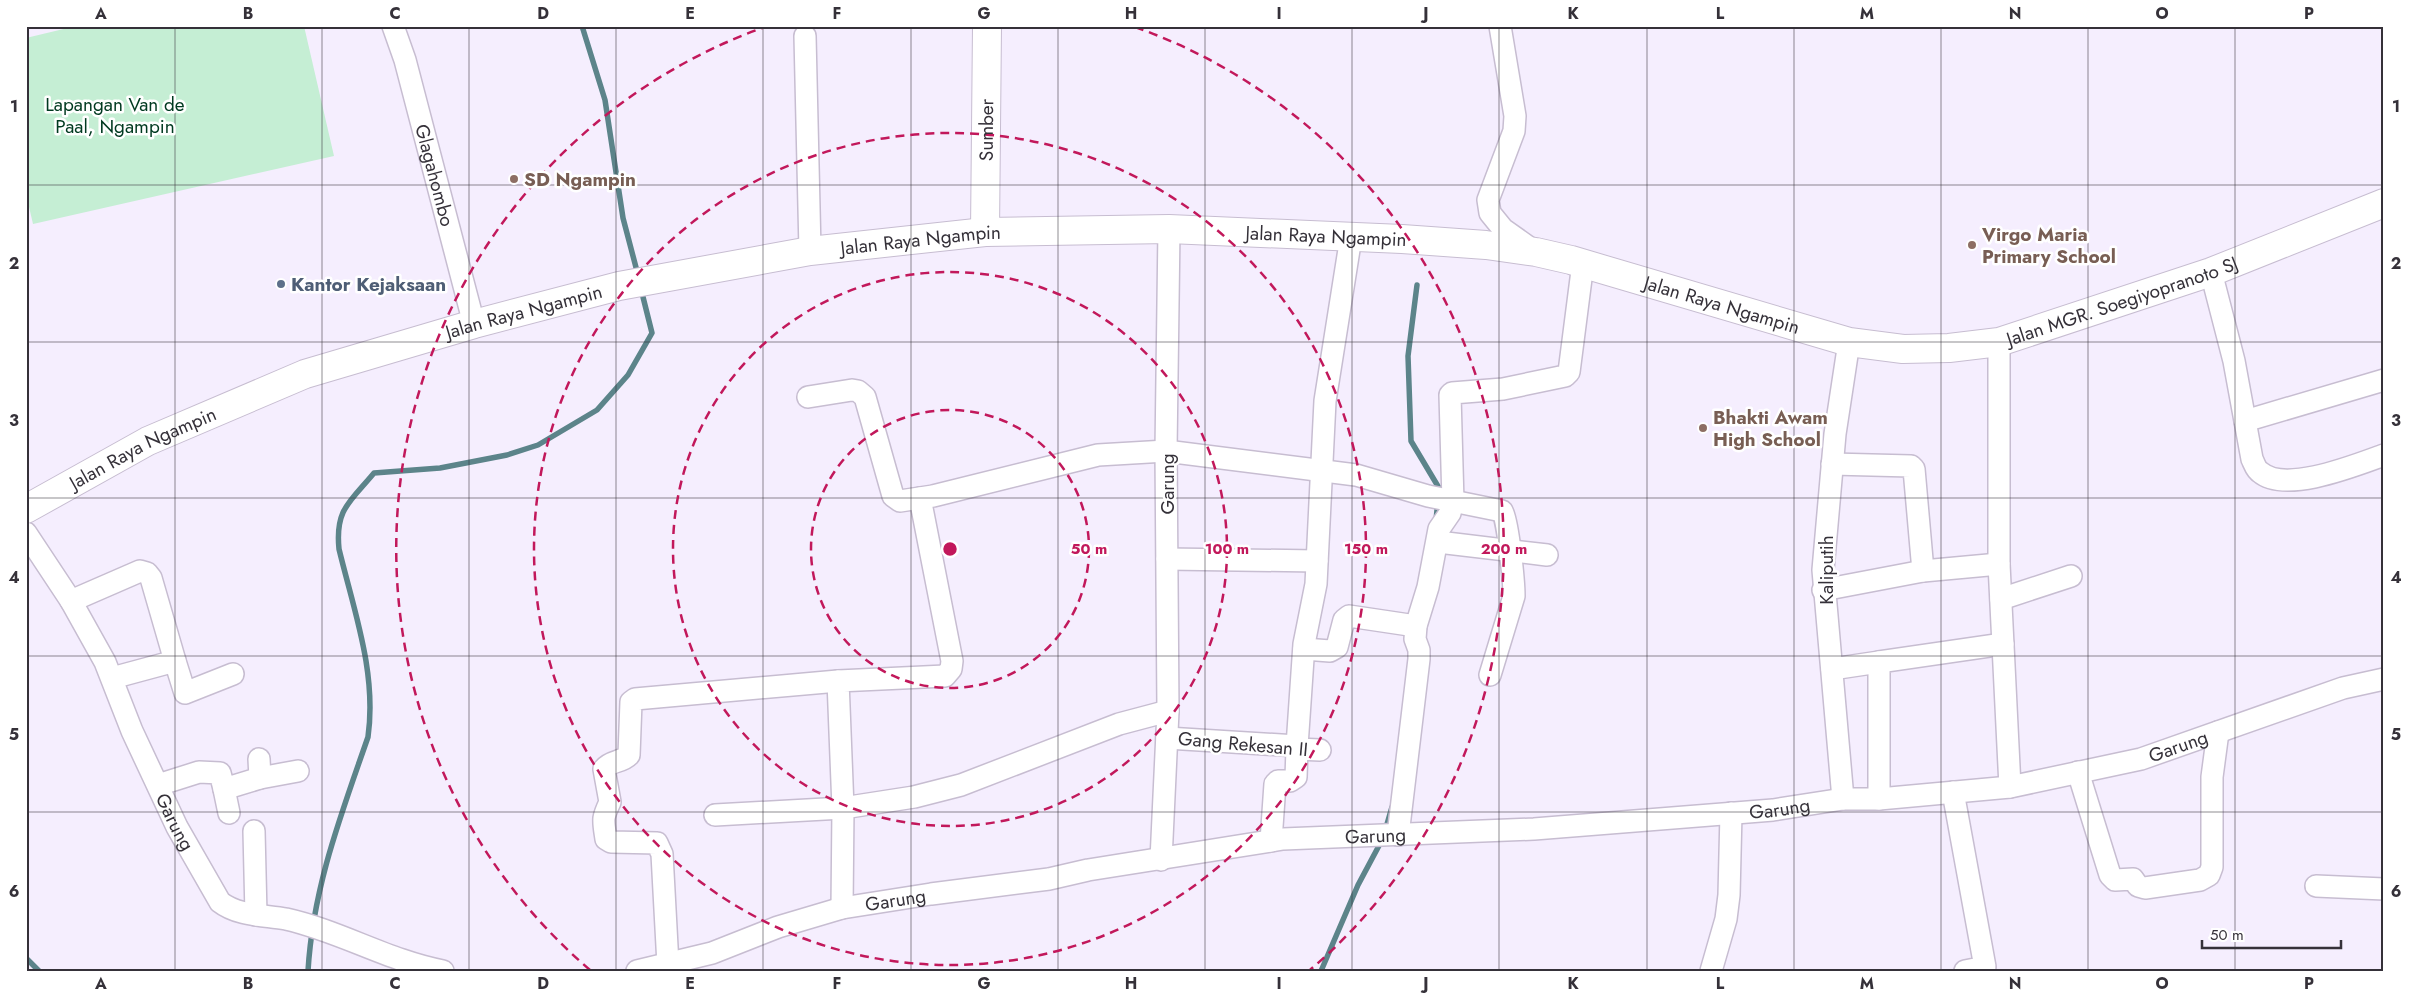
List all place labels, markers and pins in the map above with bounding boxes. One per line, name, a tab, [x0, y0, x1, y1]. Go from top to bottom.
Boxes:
place label: SD Ngampin	[524, 166, 636, 193]
marker: SD Ngampin	[508, 173, 520, 185]
place label: Virgo Maria Primary School	[1981, 221, 2116, 270]
marker: Virgo Maria Primary School	[1966, 239, 1978, 251]
place label: Kantor Kejaksaan	[291, 271, 446, 298]
marker: Kantor Kejaksaan	[275, 278, 287, 290]
place label: Bhakti Awam High School	[1713, 404, 1828, 453]
marker: Bhakti Awam High School	[1697, 422, 1709, 434]
centre of rings	[941, 540, 959, 558]

